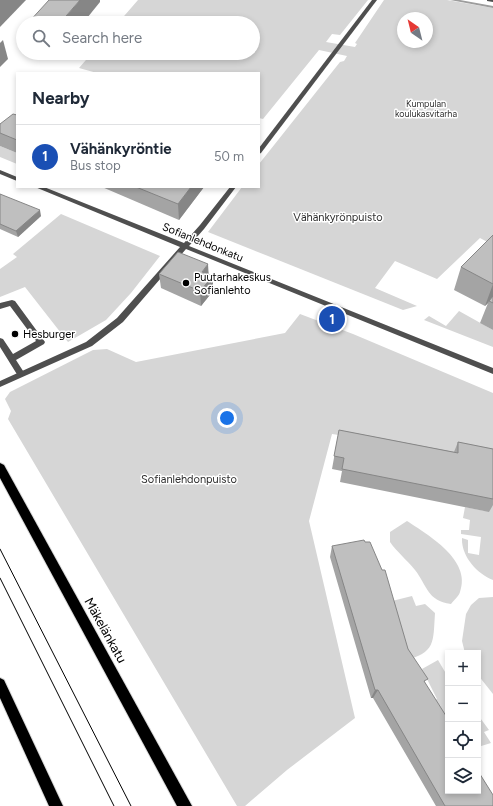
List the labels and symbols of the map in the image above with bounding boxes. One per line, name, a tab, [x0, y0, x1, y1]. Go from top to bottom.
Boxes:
north arrow	[397, 12, 433, 48]
park label: Kumpulan koulukasvitarha	[395, 98, 457, 119]
park label: Vähänkyrönpuisto	[293, 211, 383, 224]
street label: Sofianlehdonkatu	[160, 220, 245, 265]
place label: Puutarhakeskus Sofianlehto	[194, 271, 271, 297]
marker: Puutarhakeskus Sofianlehto	[181, 278, 191, 288]
pin: 1	[319, 304, 345, 334]
place label: Hesburger	[23, 328, 75, 341]
marker: Hesburger	[10, 329, 20, 339]
your location	[217, 408, 237, 428]
park label: Sofianlehdonpuisto	[141, 473, 237, 486]
street label: Mäkelänkatu	[81, 595, 130, 666]

